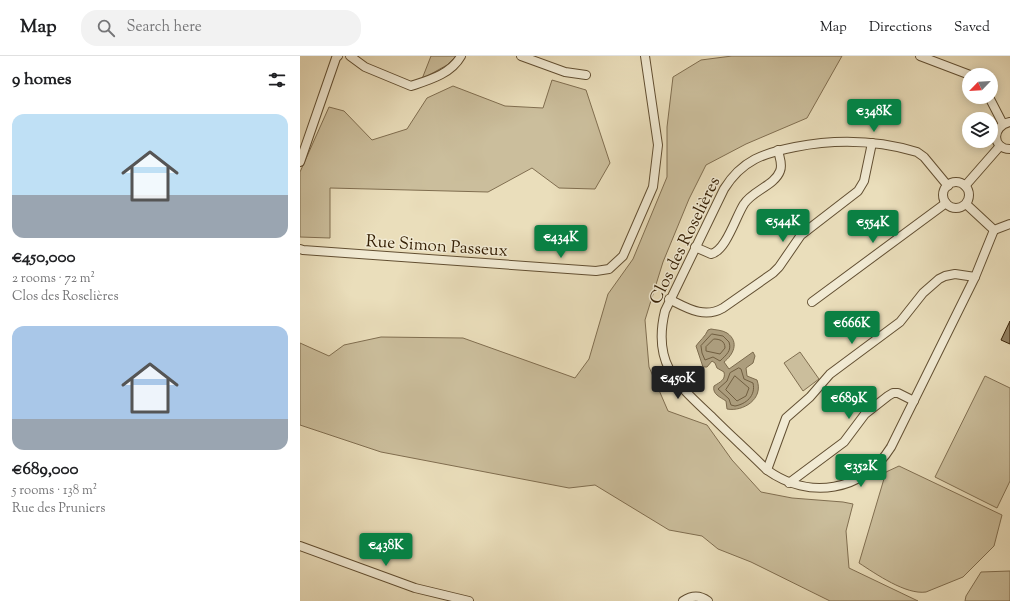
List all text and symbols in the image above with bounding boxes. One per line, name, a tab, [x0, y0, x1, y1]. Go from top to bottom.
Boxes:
search box	[81, 10, 361, 46]
text: Map	[20, 14, 57, 41]
icon: search	[95, 17, 117, 39]
text: Search here	[127, 17, 202, 38]
text: Map	[820, 18, 847, 38]
text: Directions	[869, 18, 932, 38]
text: Saved	[954, 18, 990, 38]
text: 9 homes	[12, 68, 71, 92]
north arrow	[962, 68, 998, 104]
map controls	[962, 68, 998, 148]
icon: filters	[266, 69, 288, 91]
pin: €348K	[846, 99, 902, 133]
text: €348K	[856, 103, 892, 121]
button: layers	[962, 112, 998, 148]
icon: home	[114, 140, 186, 212]
street label: Clos des Roselières	[644, 173, 727, 309]
pin: €544K	[755, 209, 811, 243]
pin: €554K	[845, 210, 901, 244]
text: €544K	[766, 213, 800, 231]
text: €554K	[857, 214, 889, 232]
pin: €434K	[533, 225, 589, 259]
text: €434K	[543, 229, 579, 247]
street label: Rue Simon Passeux	[365, 230, 509, 264]
text: €450,000	[12, 246, 75, 270]
text: 2 rooms · 72 m²	[12, 270, 95, 288]
text: Clos des Roselières	[12, 288, 119, 306]
pin: €666K	[824, 311, 880, 345]
text: €666K	[834, 315, 870, 333]
icon: home	[114, 352, 186, 424]
pin: €450K	[650, 366, 706, 400]
text: €450K	[661, 370, 695, 388]
pin: €689K	[821, 386, 877, 420]
text: €689K	[831, 390, 867, 408]
pin: €352K	[833, 454, 889, 488]
text: €689,000	[12, 458, 78, 482]
text: €352K	[844, 458, 878, 476]
text: 5 rooms · 138 m²	[12, 482, 97, 500]
text: Rue des Pruniers	[12, 500, 105, 518]
pin: €438K	[358, 533, 414, 567]
text: €438K	[368, 537, 404, 555]

